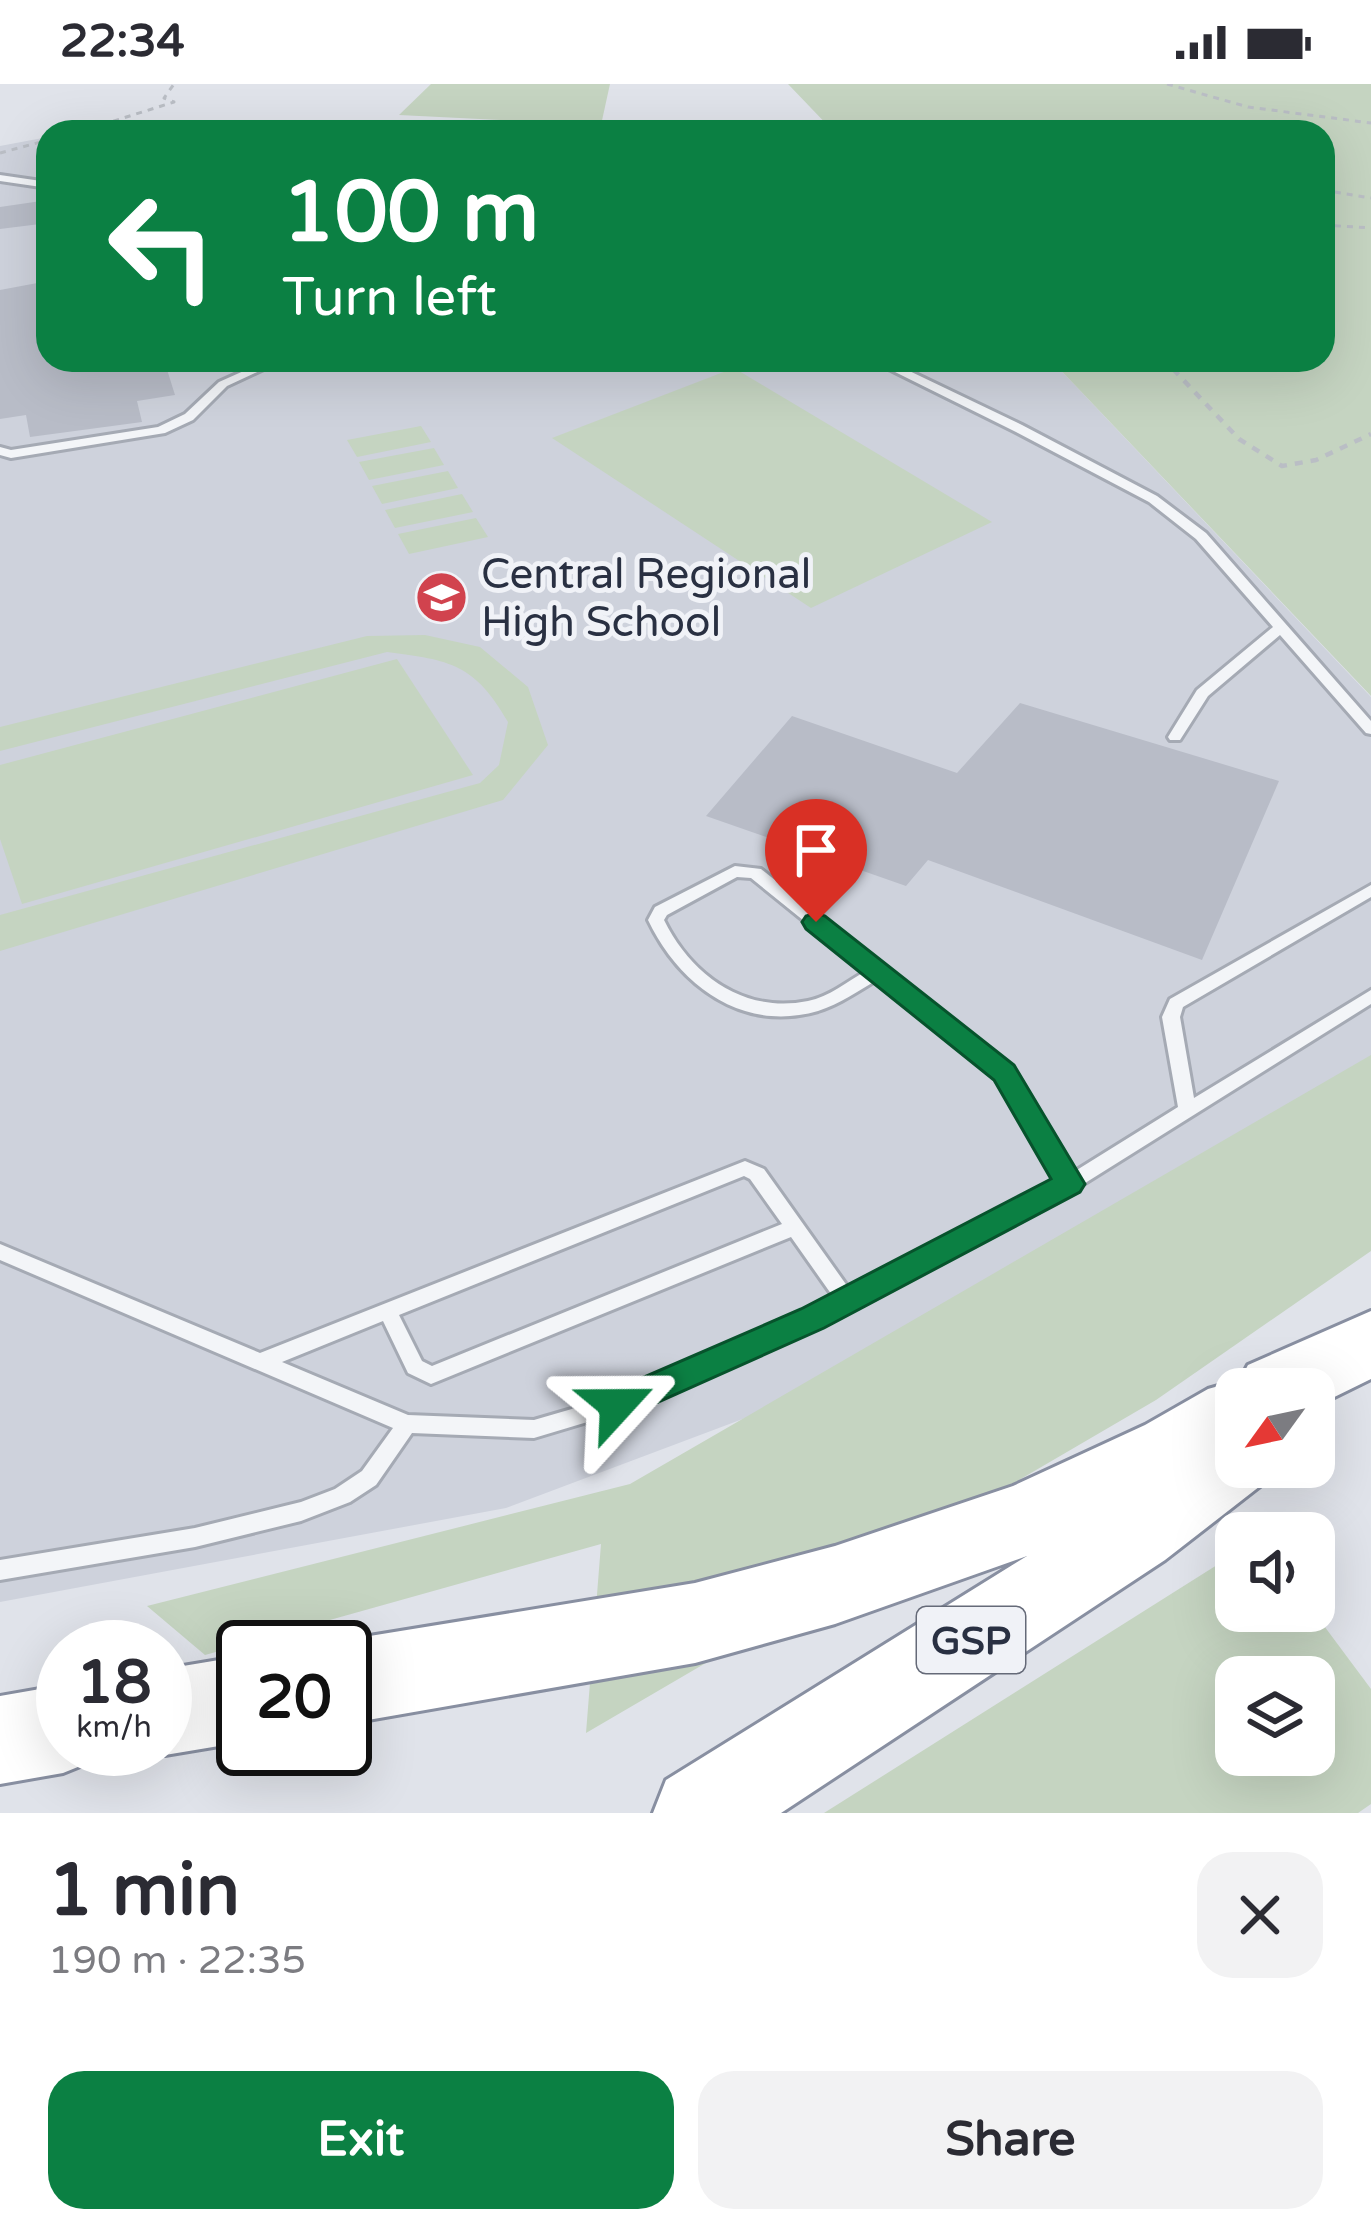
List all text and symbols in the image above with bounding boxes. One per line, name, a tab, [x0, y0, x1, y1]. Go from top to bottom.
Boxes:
text: 22:34	[60, 15, 185, 69]
text: 100 m	[282, 163, 539, 264]
icon: left	[84, 168, 240, 324]
text: Turn left	[282, 265, 497, 330]
place label: Central Regional High School	[481, 549, 811, 648]
school or university icon: Central Regional High School	[414, 569, 470, 625]
pin	[765, 799, 867, 922]
icon: arrive	[783, 817, 849, 883]
position arrow	[554, 1342, 680, 1468]
north arrow	[1215, 1368, 1335, 1488]
map controls	[1215, 1368, 1335, 1776]
button: sound	[1215, 1512, 1335, 1632]
road number: GSP	[917, 1607, 1025, 1673]
speed limit sign: 20	[216, 1620, 372, 1776]
text: 18	[76, 1647, 152, 1719]
button: layers	[1215, 1656, 1335, 1776]
text: km/h	[76, 1709, 152, 1746]
text: 1 min	[48, 1848, 240, 1935]
button: close	[1197, 1852, 1323, 1978]
text: 190 m · 22:35	[48, 1937, 306, 1984]
button: Exit	[48, 2071, 674, 2209]
button: Share	[698, 2071, 1323, 2209]

